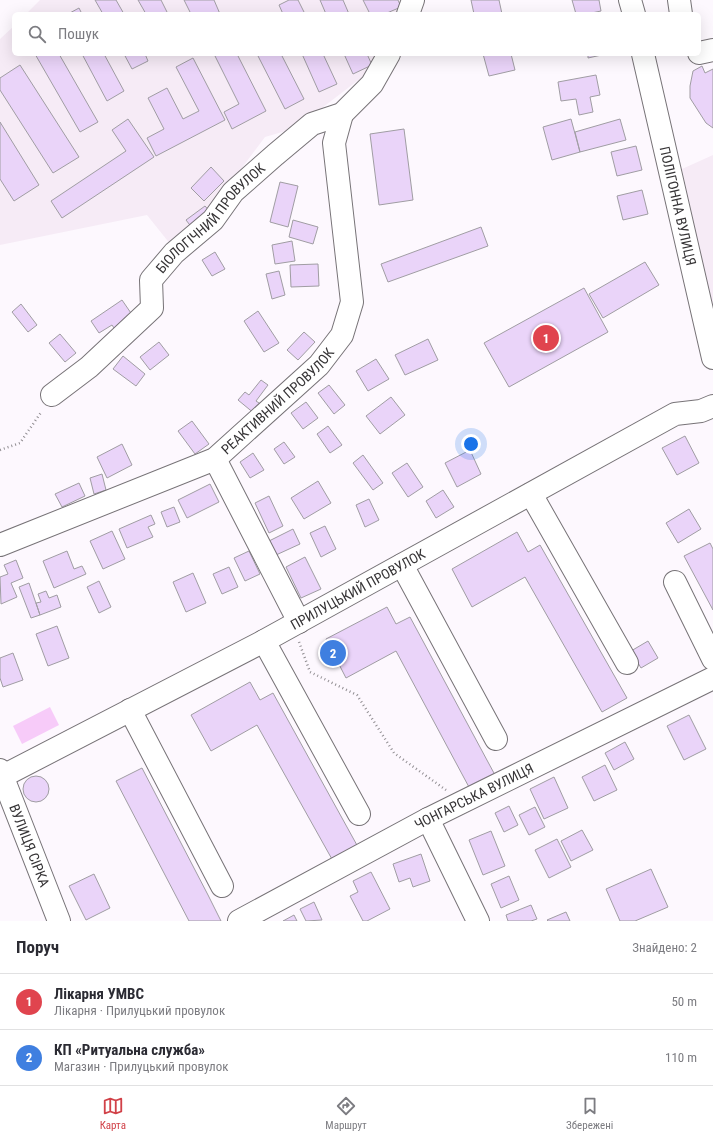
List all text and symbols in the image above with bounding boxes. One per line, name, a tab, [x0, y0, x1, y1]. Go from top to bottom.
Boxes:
search box	[12, 12, 701, 56]
icon: search	[26, 23, 48, 45]
text: Пошук	[58, 25, 99, 43]
street label: ПОЛІГОННА ВУЛИЦЯ	[657, 145, 699, 267]
street label: БІОЛОГІЧНИЙ ПРОВУЛОК	[153, 160, 268, 276]
pin: 1	[533, 323, 559, 353]
street label: РЕАКТИВНИЙ ПРОВУЛОК	[218, 345, 337, 457]
your location	[461, 434, 481, 454]
street label: ПРИЛУЦЬКИЙ ПРОВУЛОК	[288, 546, 428, 633]
pin: 2	[320, 638, 346, 668]
street label: ЧОНГАРСЬКА ВУЛИЦЯ	[412, 760, 536, 833]
street label: ВУЛИЦЯ СІРКА	[6, 802, 53, 889]
text: Поруч	[16, 937, 59, 957]
text: Знайдено: 2	[632, 940, 697, 955]
text: Лікарня УМВС	[54, 985, 144, 1003]
text: 1	[26, 994, 32, 1009]
text: 50 m	[671, 994, 697, 1009]
text: Лікарня · Прилуцький провулок	[54, 1003, 225, 1018]
text: КП «Ритуальна служба»	[54, 1041, 205, 1059]
text: 2	[26, 1050, 32, 1065]
text: 110 m	[665, 1050, 697, 1065]
text: Магазин · Прилуцький провулок	[54, 1059, 229, 1074]
tab: Карта	[100, 1095, 126, 1132]
tab: Маршрут	[325, 1095, 367, 1132]
tab: Збережені	[566, 1095, 613, 1132]

